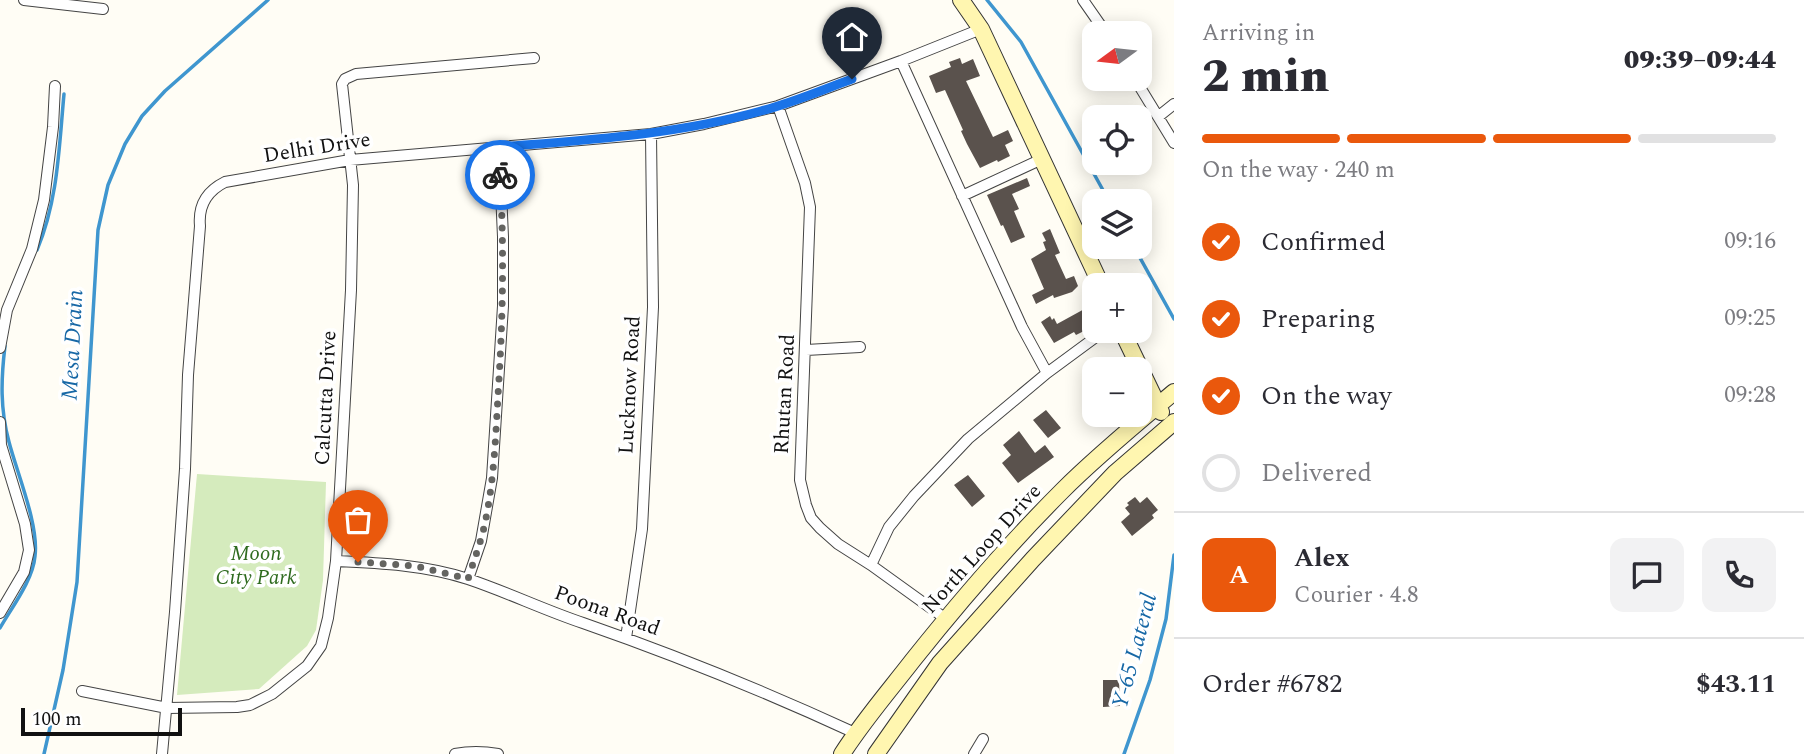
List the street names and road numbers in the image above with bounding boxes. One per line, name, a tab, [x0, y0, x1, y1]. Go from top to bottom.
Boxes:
street label: Delhi Drive	[261, 124, 373, 172]
street label: Lucknow Road	[610, 315, 650, 455]
street label: Calcutta Drive	[306, 330, 346, 466]
street label: Rhutan Road	[766, 333, 804, 455]
street label: North Loop Drive	[915, 477, 1049, 621]
street label: Poona Road	[549, 577, 665, 645]

